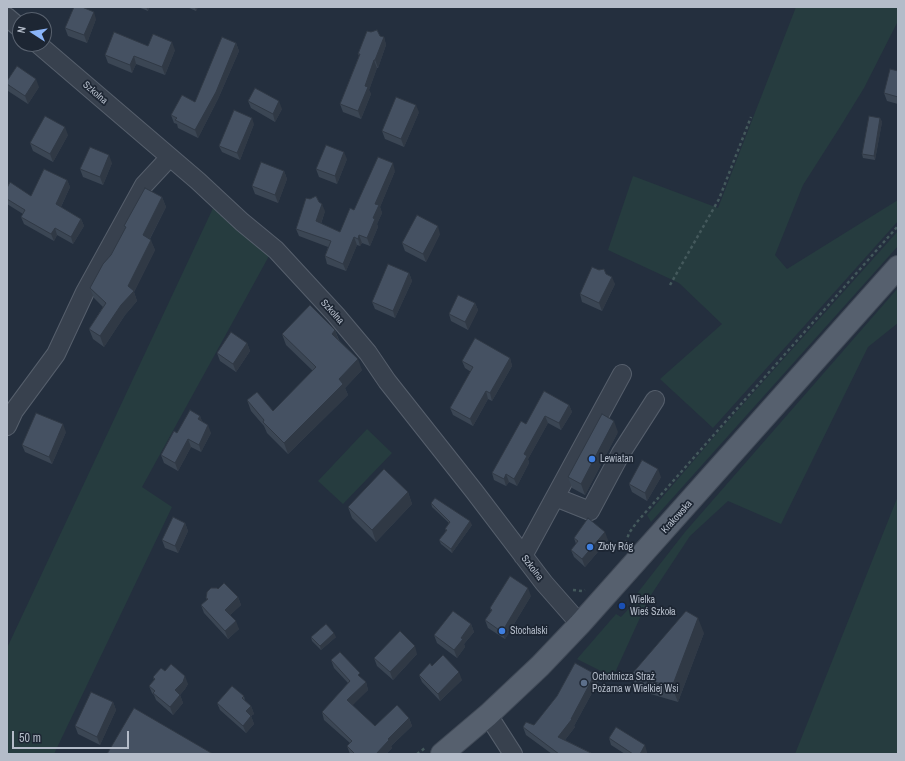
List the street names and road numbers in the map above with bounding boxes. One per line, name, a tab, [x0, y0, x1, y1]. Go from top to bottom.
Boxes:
street label: Szkolna	[80, 79, 110, 107]
street label: Szkolna	[318, 297, 346, 327]
street label: Krakowska	[659, 498, 695, 536]
street label: Szkolna	[518, 553, 546, 583]

